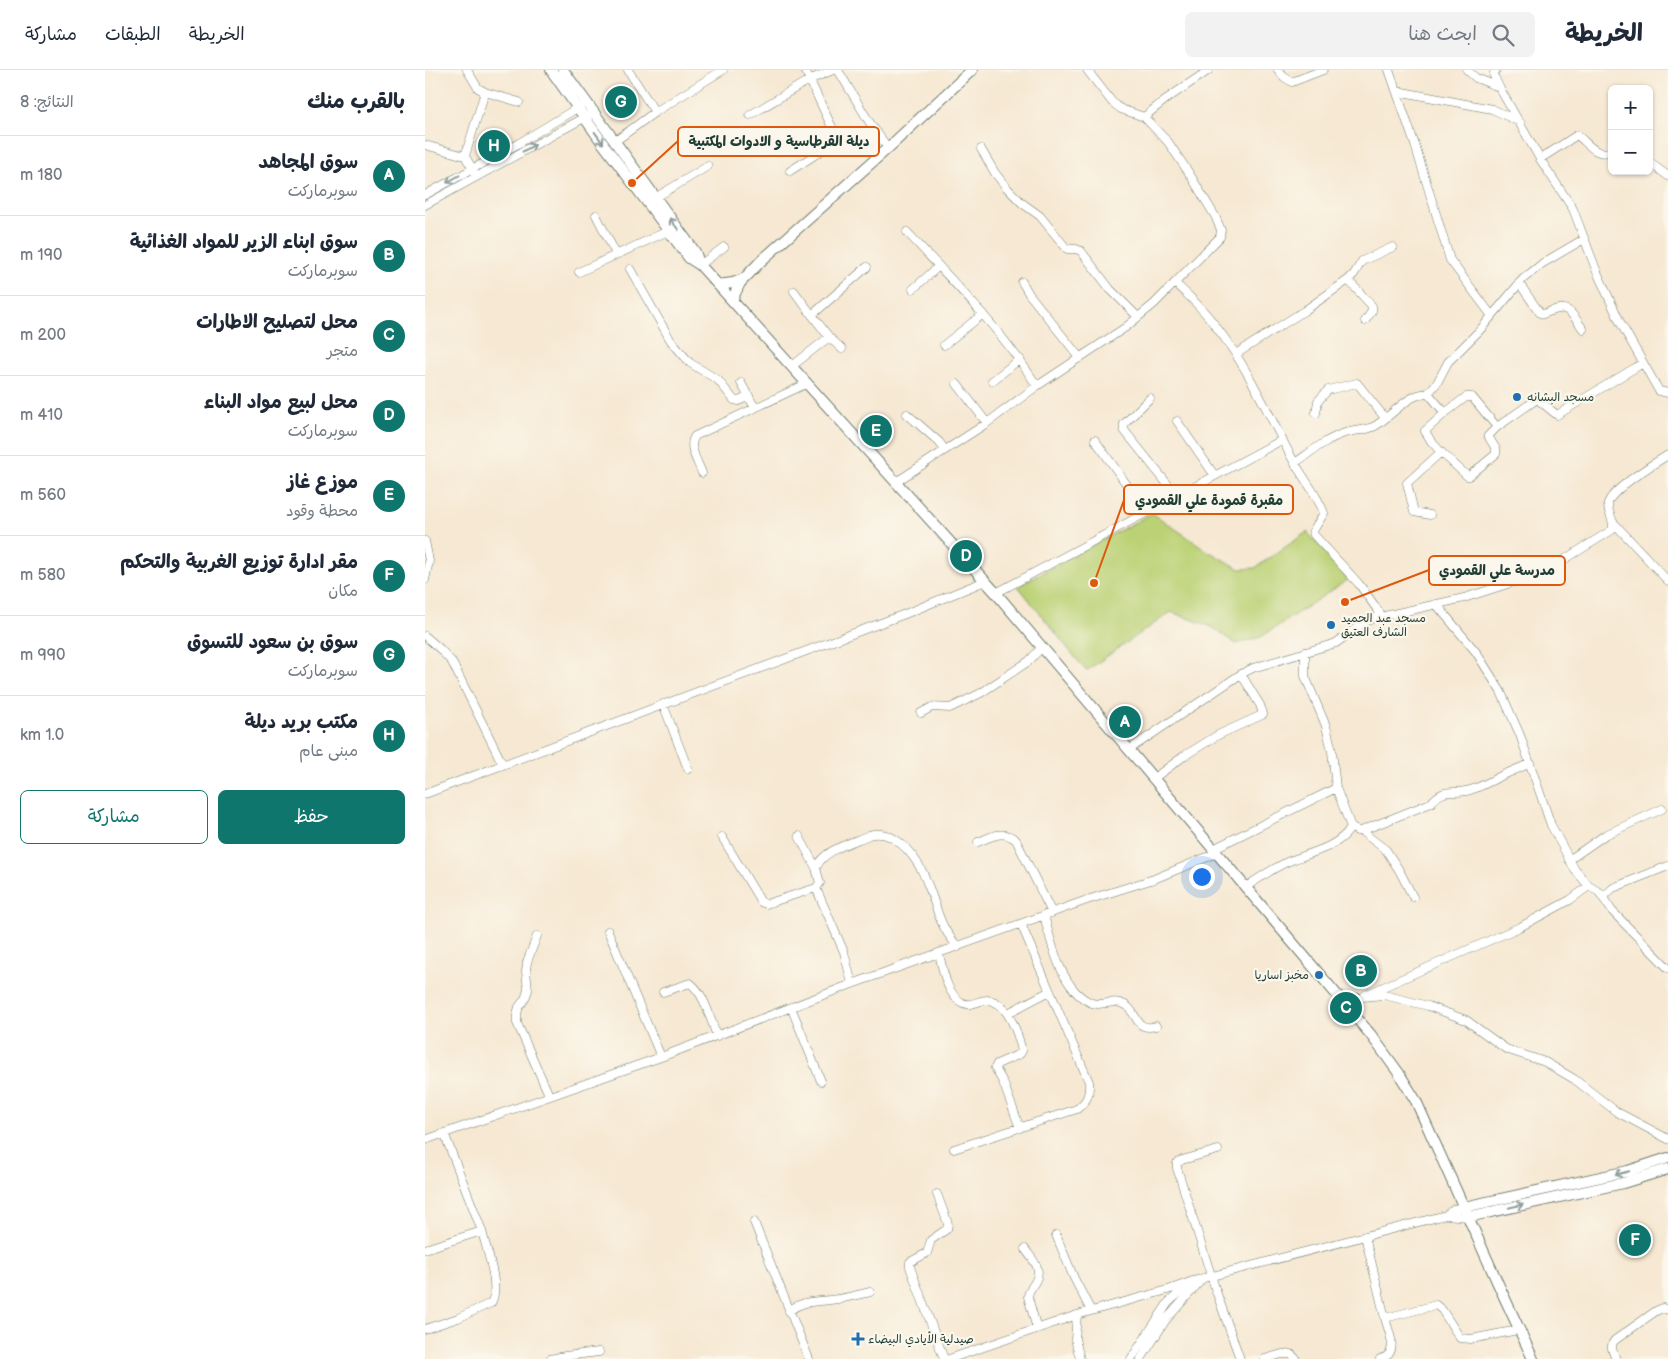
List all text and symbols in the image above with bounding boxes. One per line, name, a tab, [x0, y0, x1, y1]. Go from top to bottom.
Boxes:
search box	[1185, 12, 1535, 57]
text: الخريطة	[1565, 19, 1643, 48]
icon: search	[1489, 21, 1517, 49]
text: ابحث هنا	[1408, 23, 1477, 46]
text: مشاركة	[25, 24, 77, 45]
text: الطبقات	[105, 24, 161, 45]
text: الخريطة	[189, 24, 245, 45]
pin: G	[605, 83, 637, 121]
map controls	[1608, 85, 1653, 175]
button: +	[1608, 85, 1653, 130]
text: بالقرب منك	[307, 89, 405, 114]
text: النتائج: 8	[20, 93, 74, 112]
pin: H	[478, 127, 510, 165]
callout: ديلة القرطاسية و الادوات المكتبية	[678, 127, 879, 156]
button: −	[1608, 130, 1653, 175]
one-way arrow	[594, 131, 604, 145]
text: ديلة القرطاسية و الادوات المكتبية	[688, 133, 870, 150]
one-way arrow	[522, 143, 536, 153]
text: سوق المجاهد	[258, 151, 358, 174]
text: 180 m	[20, 166, 63, 185]
text: A	[384, 166, 394, 185]
one-way arrow	[446, 175, 460, 185]
text: سوبرماركت	[288, 182, 358, 201]
one-way arrow	[669, 217, 679, 231]
text: سوق ابناء الزير للمواد الغذائية	[130, 231, 358, 254]
text: 190 m	[20, 246, 62, 265]
text: B	[383, 246, 395, 265]
text: سوبرماركت	[288, 262, 358, 281]
text: محل لتصليح الاطارات	[196, 311, 358, 334]
text: 200 m	[20, 326, 66, 345]
text: C	[383, 326, 395, 345]
text: متجر	[327, 342, 358, 361]
place label: مسجد البشانه	[1527, 390, 1594, 405]
text: محل لبيع مواد البناء	[204, 391, 358, 414]
marker: مسجد البشانه	[1511, 391, 1523, 403]
text: 410 m	[20, 406, 63, 425]
text: D	[383, 406, 395, 425]
pin: E	[860, 412, 892, 450]
text: سوبرماركت	[288, 422, 358, 441]
text: موزع غاز	[287, 471, 358, 494]
callout: مقبرة قمودة علي القمودي	[1124, 485, 1293, 514]
text: 560 m	[20, 486, 66, 505]
text: E	[384, 486, 394, 505]
text: مقبرة قمودة علي القمودي	[1135, 492, 1283, 513]
text: محطة وقود	[286, 502, 358, 521]
pin: D	[950, 537, 982, 575]
text: مقر ادارة توزيع الغربية والتحكم	[120, 551, 358, 574]
callout: مدرسة علي القمودي	[1429, 556, 1565, 585]
text: مدرسة علي القمودي	[1439, 562, 1555, 583]
text: 580 m	[20, 566, 65, 585]
text: F	[384, 566, 394, 585]
text: مكان	[328, 582, 358, 601]
place label: مسجد عبد الحميد الشارف العتيق	[1341, 611, 1426, 640]
marker: مسجد عبد الحميد الشارف العتيق	[1325, 619, 1337, 631]
text: سوق بن سعود للتسوق	[187, 631, 358, 654]
text: 990 m	[20, 646, 65, 665]
text: G	[383, 646, 395, 665]
text: سوبرماركت	[288, 662, 358, 681]
pin: A	[1109, 703, 1141, 741]
text: مكتب بريد ديلة	[245, 711, 358, 734]
text: 1.0 km	[20, 726, 64, 745]
text: H	[383, 726, 395, 745]
text: مبنى عام	[299, 742, 358, 761]
button: مشاركة	[20, 790, 208, 844]
button: حفظ	[218, 790, 405, 844]
your location	[1189, 864, 1215, 890]
pin: B	[1345, 952, 1377, 990]
place label: مخبز اساريا	[1255, 968, 1309, 983]
marker: مخبز اساريا	[1313, 969, 1325, 981]
pin: C	[1330, 989, 1362, 1027]
one-way arrow	[1614, 1169, 1630, 1178]
one-way arrow	[1507, 1201, 1523, 1210]
pin: F	[1619, 1221, 1651, 1259]
place label: صيدلية الأيادي البيضاء	[868, 1331, 974, 1348]
marker: صيدلية الأيادي البيضاء	[852, 1333, 864, 1345]

